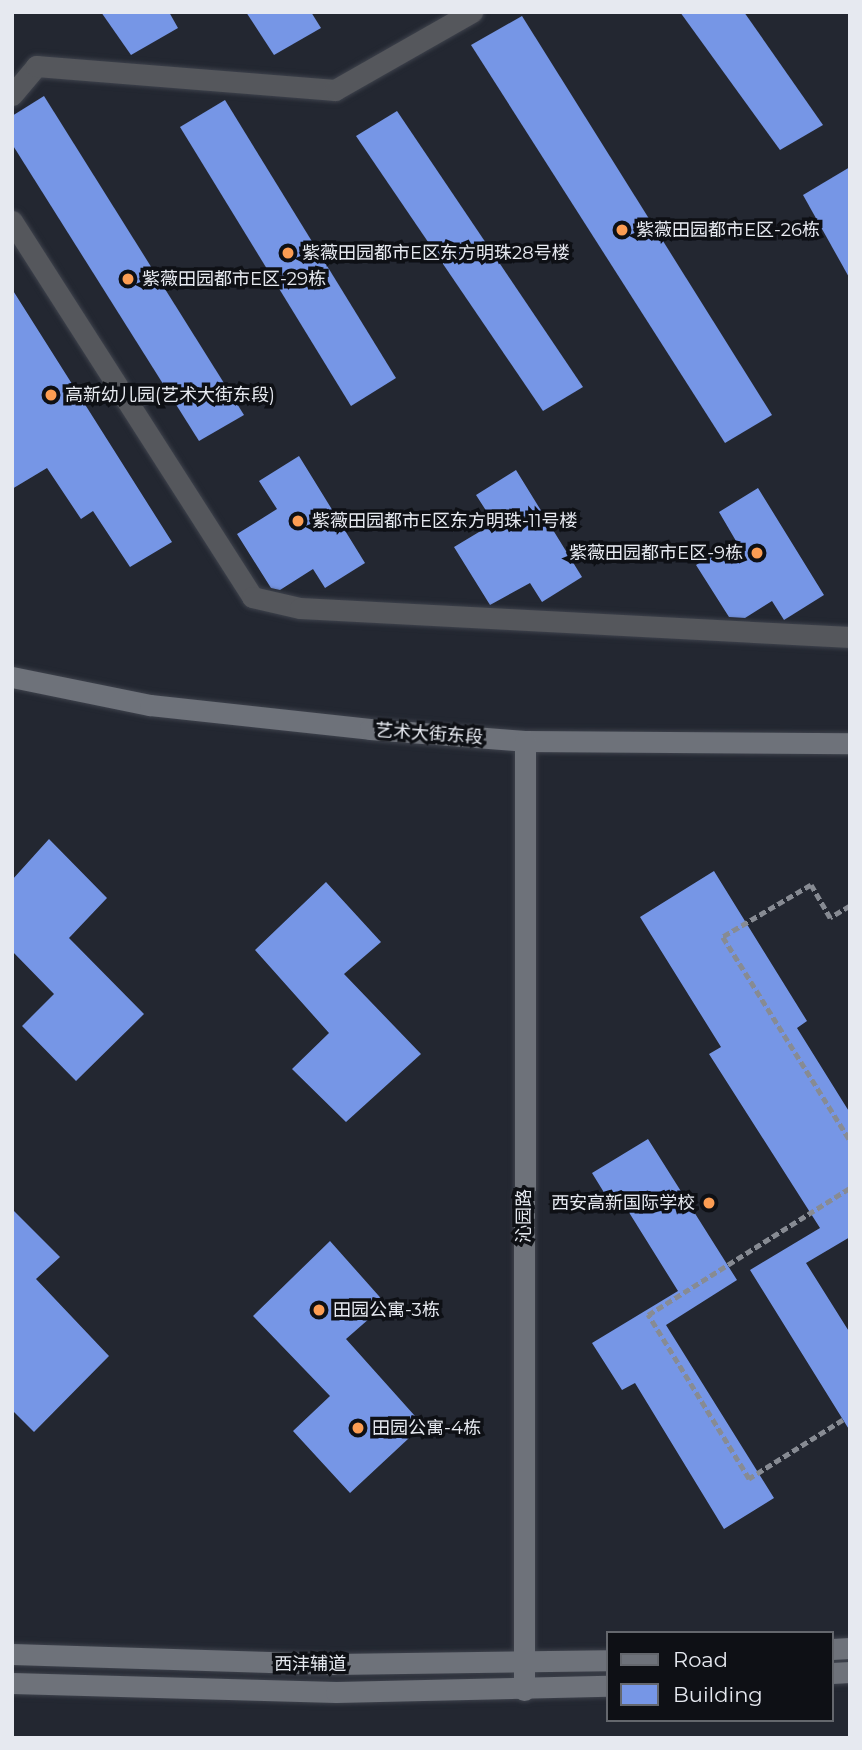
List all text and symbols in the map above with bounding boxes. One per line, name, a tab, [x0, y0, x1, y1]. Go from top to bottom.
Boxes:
place label: 紫薇田园都市E区-26栋	[636, 219, 820, 241]
marker: 紫薇田园都市E区-26栋	[614, 222, 630, 238]
place label: 紫薇田园都市E区东方明珠28号楼	[302, 242, 570, 264]
marker: 紫薇田园都市E区东方明珠28号楼	[280, 245, 296, 261]
place label: 紫薇田园都市E区-29栋	[142, 268, 326, 290]
marker: 紫薇田园都市E区-29栋	[120, 271, 136, 287]
place label: 高新幼儿园(艺术大街东段)	[65, 384, 275, 406]
marker: 高新幼儿园(艺术大街东段)	[43, 387, 59, 403]
place label: 紫薇田园都市E区东方明珠-11号楼	[312, 510, 578, 532]
marker: 紫薇田园都市E区东方明珠-11号楼	[290, 513, 306, 529]
place label: 紫薇田园都市E区-9栋	[569, 542, 743, 564]
marker: 紫薇田园都市E区-9栋	[749, 545, 765, 561]
street label: 艺术大街东段	[374, 719, 484, 749]
street label: 沁园路	[513, 1189, 535, 1243]
place label: 西安高新国际学校	[551, 1192, 695, 1214]
marker: 西安高新国际学校	[701, 1195, 717, 1211]
place label: 田园公寓-3栋	[333, 1299, 440, 1321]
marker: 田园公寓-3栋	[311, 1302, 327, 1318]
place label: 田园公寓-4栋	[372, 1417, 481, 1439]
marker: 田园公寓-4栋	[350, 1420, 366, 1436]
legend	[606, 1631, 834, 1722]
text: Road	[673, 1647, 728, 1672]
street label: 西沣辅道	[274, 1653, 346, 1675]
text: Building	[673, 1682, 763, 1707]

